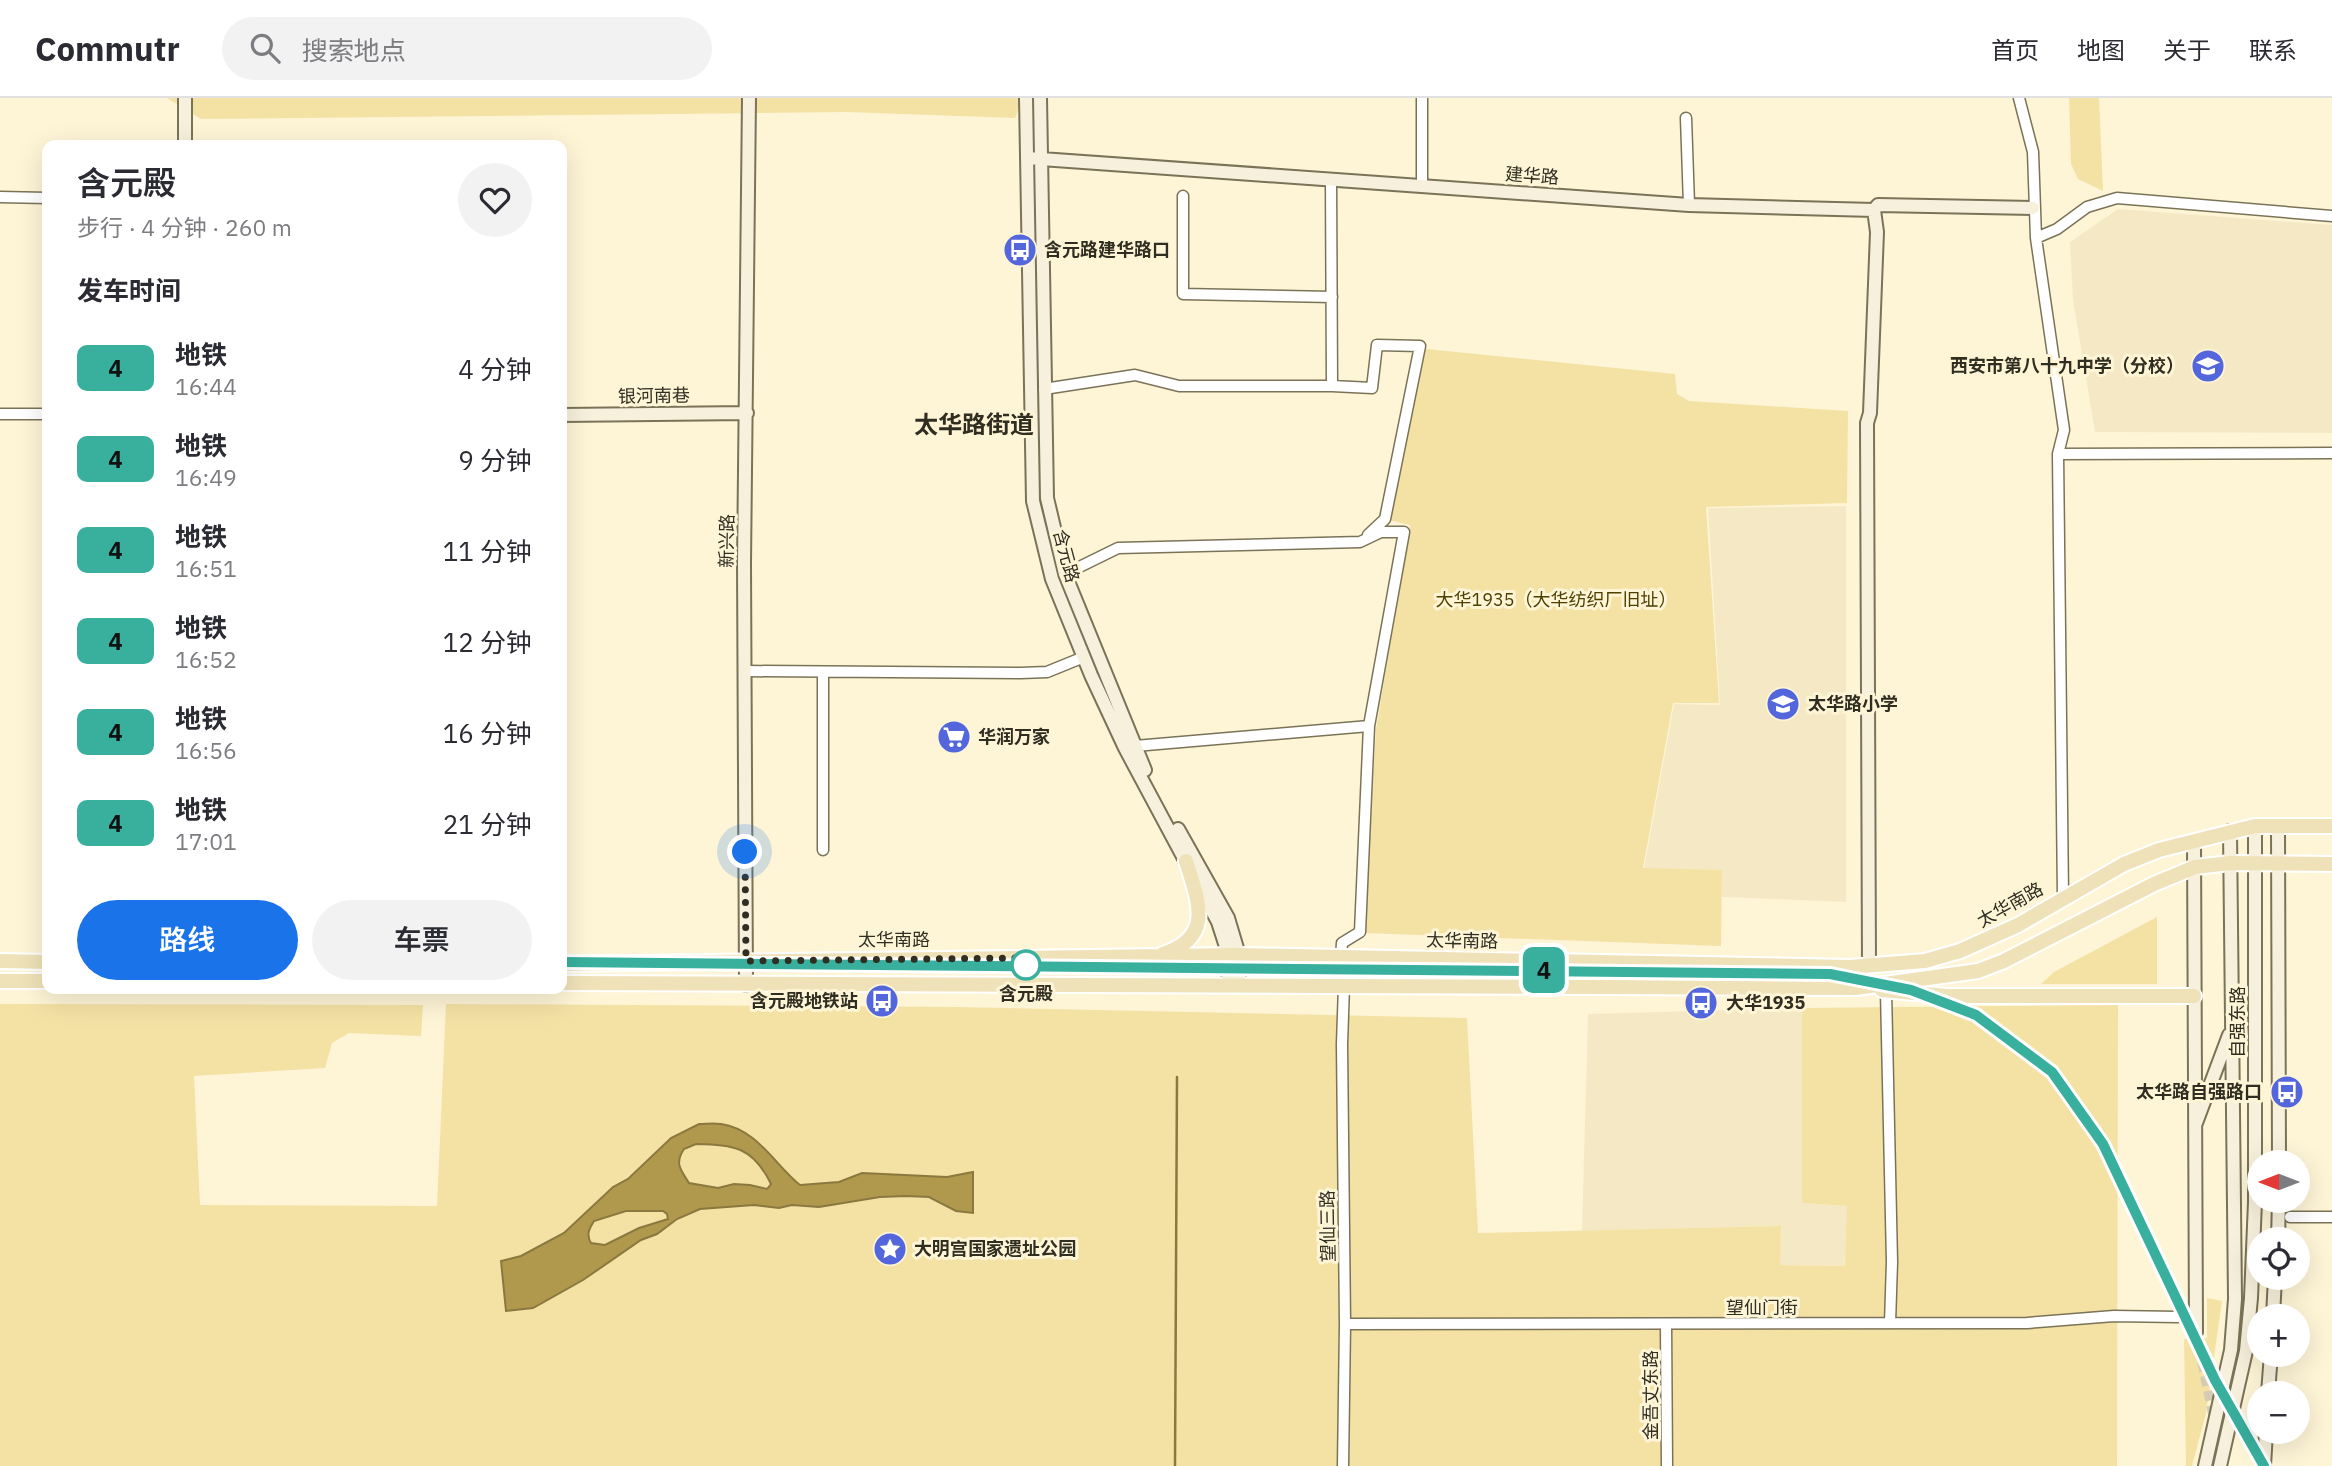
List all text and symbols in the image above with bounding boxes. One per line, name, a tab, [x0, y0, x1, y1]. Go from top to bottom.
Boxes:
search box	[222, 17, 712, 80]
text: Commutr	[35, 27, 180, 70]
icon: search	[246, 29, 284, 67]
text: 搜索地点	[302, 33, 406, 67]
text: 首页	[1991, 34, 2039, 66]
text: 地图	[2077, 34, 2125, 66]
text: 关于	[2163, 34, 2211, 66]
text: 联系	[2249, 34, 2297, 66]
text: 含元殿	[77, 161, 176, 204]
street label: 建华路	[1504, 162, 1560, 189]
button: heart	[458, 163, 532, 237]
text: 步行 · 4 分钟 · 260 m	[77, 212, 292, 242]
bus stop icon: 含元路建华路口	[1001, 231, 1039, 269]
place label: 含元路建华路口	[1044, 238, 1170, 261]
text: 发车时间	[77, 273, 181, 307]
text: 地铁	[175, 337, 227, 371]
school or university icon: 西安市第八十九中学（分校）	[2189, 347, 2227, 385]
text: 4	[108, 352, 123, 384]
text: 4 分钟	[458, 352, 532, 386]
place label: 西安市第八十九中学（分校）	[1950, 354, 2184, 377]
text: 16:44	[175, 371, 237, 401]
street label: 银河南巷	[618, 383, 690, 408]
district label: 太华路街道	[914, 408, 1034, 440]
text: 地铁	[175, 428, 227, 462]
text: 4	[108, 443, 123, 475]
text: 9 分钟	[458, 443, 532, 477]
text: 16:49	[175, 462, 237, 492]
street label: 新兴路	[715, 514, 738, 568]
text: 地铁	[175, 519, 227, 553]
street label: 含元路	[1048, 527, 1085, 585]
text: 4	[108, 534, 123, 566]
text: 11 分钟	[443, 534, 532, 568]
text: 16:51	[175, 553, 237, 583]
park label: 大华1935（大华纺织厂旧址）	[1435, 588, 1677, 611]
text: 地铁	[175, 610, 227, 644]
text: 4	[108, 625, 123, 657]
text: 12 分钟	[443, 625, 532, 659]
text: 16:52	[175, 644, 237, 674]
school or university icon: 太华路小学	[1764, 685, 1802, 723]
place label: 太华路小学	[1808, 692, 1898, 715]
text: 地铁	[175, 701, 227, 735]
text: 4	[108, 716, 123, 748]
text: 16 分钟	[443, 716, 532, 750]
supermarket icon: 华润万家	[935, 718, 973, 756]
place label: 华润万家	[978, 725, 1050, 748]
text: 16:56	[175, 735, 237, 765]
text: 地铁	[175, 792, 227, 826]
text: 4	[108, 807, 123, 839]
text: 21 分钟	[443, 807, 532, 841]
text: 17:01	[175, 826, 237, 856]
your location	[727, 834, 762, 869]
street label: 太华南路	[1973, 877, 2047, 932]
button: 路线	[77, 900, 298, 980]
button: 车票	[312, 900, 532, 980]
street label: 太华南路	[858, 928, 930, 951]
street label: 太华南路	[1426, 928, 1498, 953]
line badge: 4	[1521, 947, 1567, 993]
marker: 含元殿	[1011, 950, 1041, 980]
text: 4	[1537, 954, 1551, 986]
bus stop icon: 含元殿地铁站	[863, 982, 901, 1020]
place label: 含元殿	[999, 982, 1053, 1005]
bus stop icon: 大华1935	[1682, 984, 1720, 1022]
street label: 自强东路	[2226, 986, 2249, 1058]
place label: 含元殿地铁站	[750, 989, 858, 1012]
place label: 大华1935	[1726, 991, 1805, 1014]
bus stop icon: 太华路自强路口	[2268, 1073, 2306, 1111]
place label: 太华路自强路口	[2136, 1080, 2262, 1103]
north arrow	[2247, 1150, 2310, 1213]
map controls	[2247, 1150, 2310, 1444]
street label: 望仙三路	[1315, 1190, 1340, 1262]
button: locate	[2247, 1227, 2310, 1290]
place icon: 大明宫国家遗址公园	[871, 1230, 909, 1268]
place label: 大明宫国家遗址公园	[914, 1237, 1076, 1260]
street label: 望仙门街	[1726, 1296, 1798, 1319]
button: +	[2247, 1304, 2310, 1367]
street label: 金吾丈东路	[1639, 1350, 1662, 1440]
button: −	[2247, 1381, 2310, 1444]

